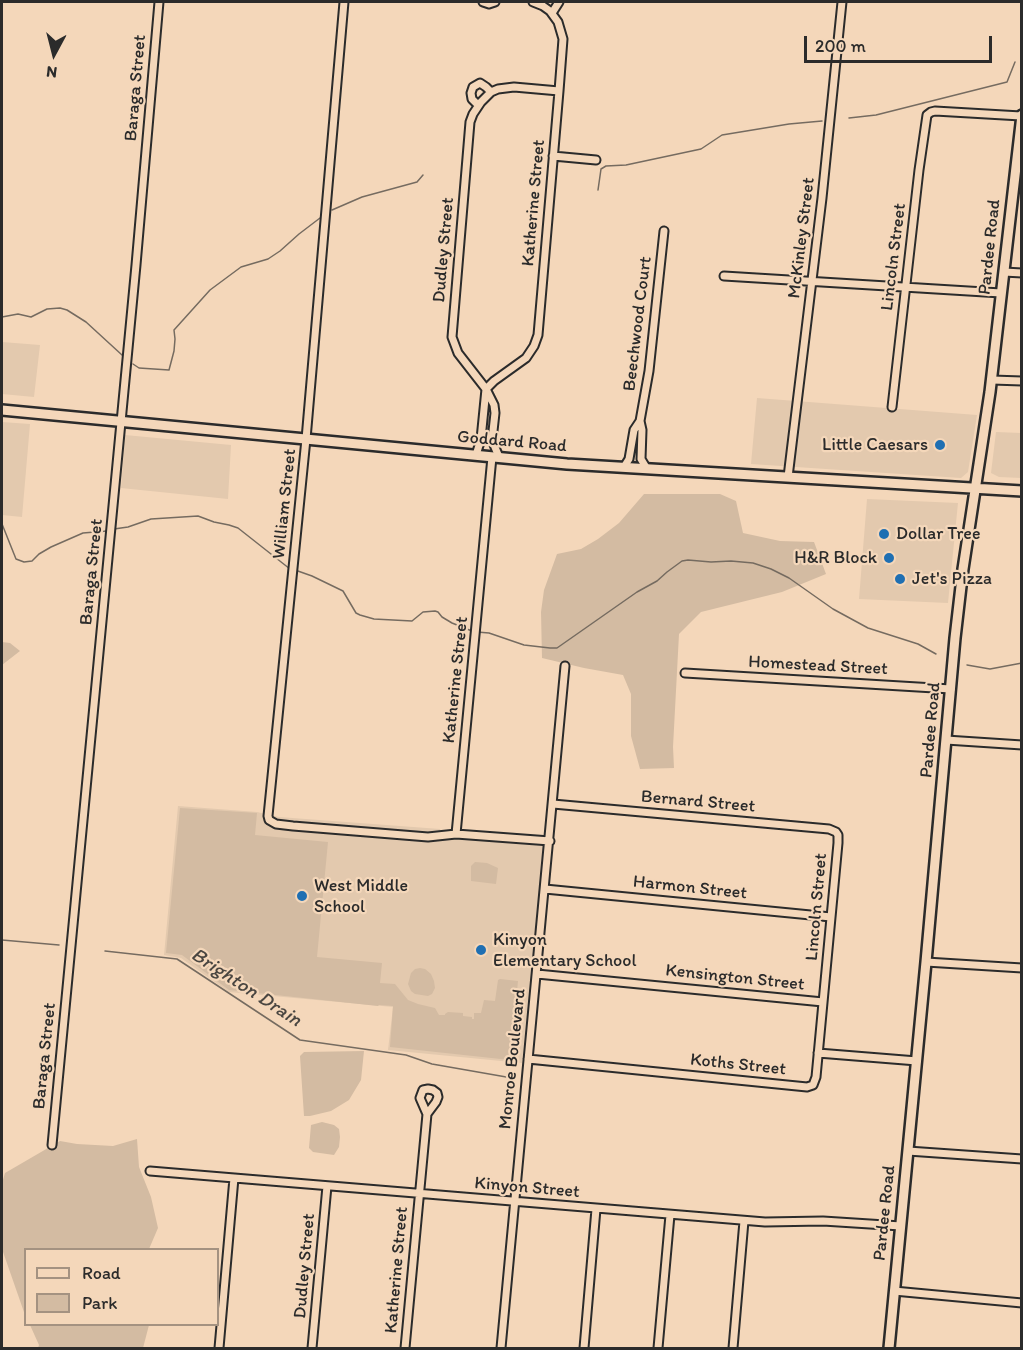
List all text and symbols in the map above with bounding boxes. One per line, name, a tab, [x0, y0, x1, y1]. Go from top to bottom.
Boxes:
north arrow	[24, 24, 84, 84]
scale bar	[807, 24, 994, 62]
street label: Baraga Street	[121, 34, 151, 142]
text: 200 m	[815, 35, 866, 57]
text: N	[45, 62, 58, 82]
street label: Katherine Street	[518, 139, 550, 267]
street label: McKinley Street	[784, 176, 820, 300]
street label: Dudley Street	[429, 196, 459, 304]
street label: Pardee Road	[974, 198, 1006, 296]
street label: Lincoln Street	[877, 202, 911, 312]
street label: Beechwood Court	[619, 255, 657, 393]
street label: Goddard Road	[456, 426, 568, 458]
place label: Little Caesars	[822, 434, 928, 456]
marker: Little Caesars	[933, 438, 947, 452]
street label: William Street	[268, 448, 302, 560]
street label: Baraga Street	[76, 518, 108, 626]
place label: Dollar Tree	[896, 523, 980, 545]
marker: Dollar Tree	[877, 527, 891, 541]
place label: H&R Block	[794, 547, 877, 569]
marker: H&R Block	[882, 551, 896, 565]
place label: Jet's Pizza	[912, 568, 992, 590]
marker: Jet's Pizza	[893, 572, 907, 586]
street label: Katherine Street	[439, 616, 473, 744]
street label: Homestead Street	[748, 652, 888, 680]
street label: Pardee Road	[916, 681, 946, 779]
street label: Bernard Street	[640, 786, 756, 818]
street label: Lincoln Street	[802, 852, 832, 962]
street label: Harmon Street	[632, 871, 748, 905]
place label: West Middle School	[314, 875, 408, 918]
marker: West Middle School	[295, 889, 309, 903]
place label: Kinyon Elementary School	[493, 929, 637, 972]
water label: Brighton Drain	[186, 943, 306, 1033]
marker: Kinyon Elementary School	[474, 943, 488, 957]
street label: Kensington Street	[664, 960, 806, 996]
street label: Monroe Boulevard	[495, 988, 531, 1130]
street label: Baraga Street	[29, 1002, 61, 1110]
street label: Koths Street	[689, 1049, 787, 1081]
street label: Pardee Road	[869, 1164, 901, 1262]
street label: Kinyon Street	[473, 1173, 581, 1203]
street label: Katherine Street	[381, 1206, 413, 1334]
street label: Dudley Street	[290, 1212, 320, 1320]
legend	[24, 1248, 219, 1326]
text: Road	[82, 1262, 121, 1284]
text: Park	[82, 1292, 117, 1314]

